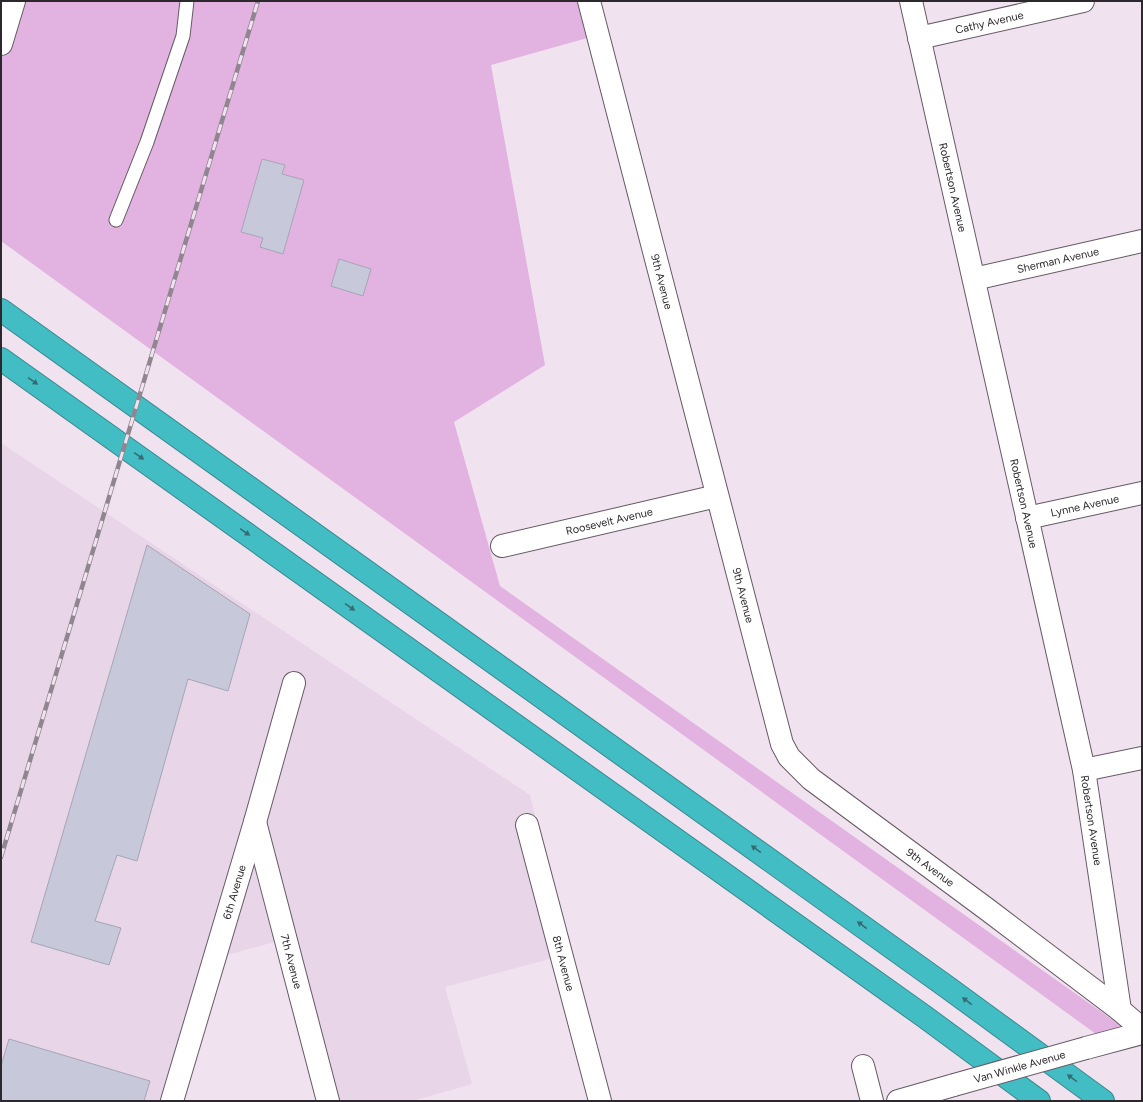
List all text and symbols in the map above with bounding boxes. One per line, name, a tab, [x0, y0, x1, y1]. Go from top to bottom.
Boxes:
street label: Cathy Avenue	[954, 8, 1025, 36]
street label: Robertson Avenue	[937, 141, 969, 233]
street label: Sherman Avenue	[1016, 244, 1100, 276]
street label: 9th Avenue	[649, 253, 675, 311]
one-way arrow	[28, 377, 38, 385]
one-way arrow	[133, 452, 144, 461]
street label: Robertson Avenue	[1008, 457, 1040, 549]
street label: Lynne Avenue	[1049, 492, 1120, 519]
street label: Roosevelt Avenue	[564, 505, 654, 537]
one-way arrow	[239, 528, 250, 536]
street label: 9th Avenue	[730, 566, 757, 624]
one-way arrow	[345, 603, 356, 611]
street label: Robertson Avenue	[1078, 774, 1105, 866]
street label: 9th Avenue	[904, 845, 957, 889]
one-way arrow	[751, 846, 761, 854]
street label: 6th Avenue	[220, 863, 248, 921]
one-way arrow	[856, 921, 867, 929]
street label: 7th Avenue	[278, 932, 305, 990]
street label: 8th Avenue	[550, 934, 577, 992]
one-way arrow	[962, 997, 973, 1005]
street label: Van Winkle Avenue	[972, 1048, 1067, 1086]
one-way arrow	[1067, 1073, 1078, 1082]

